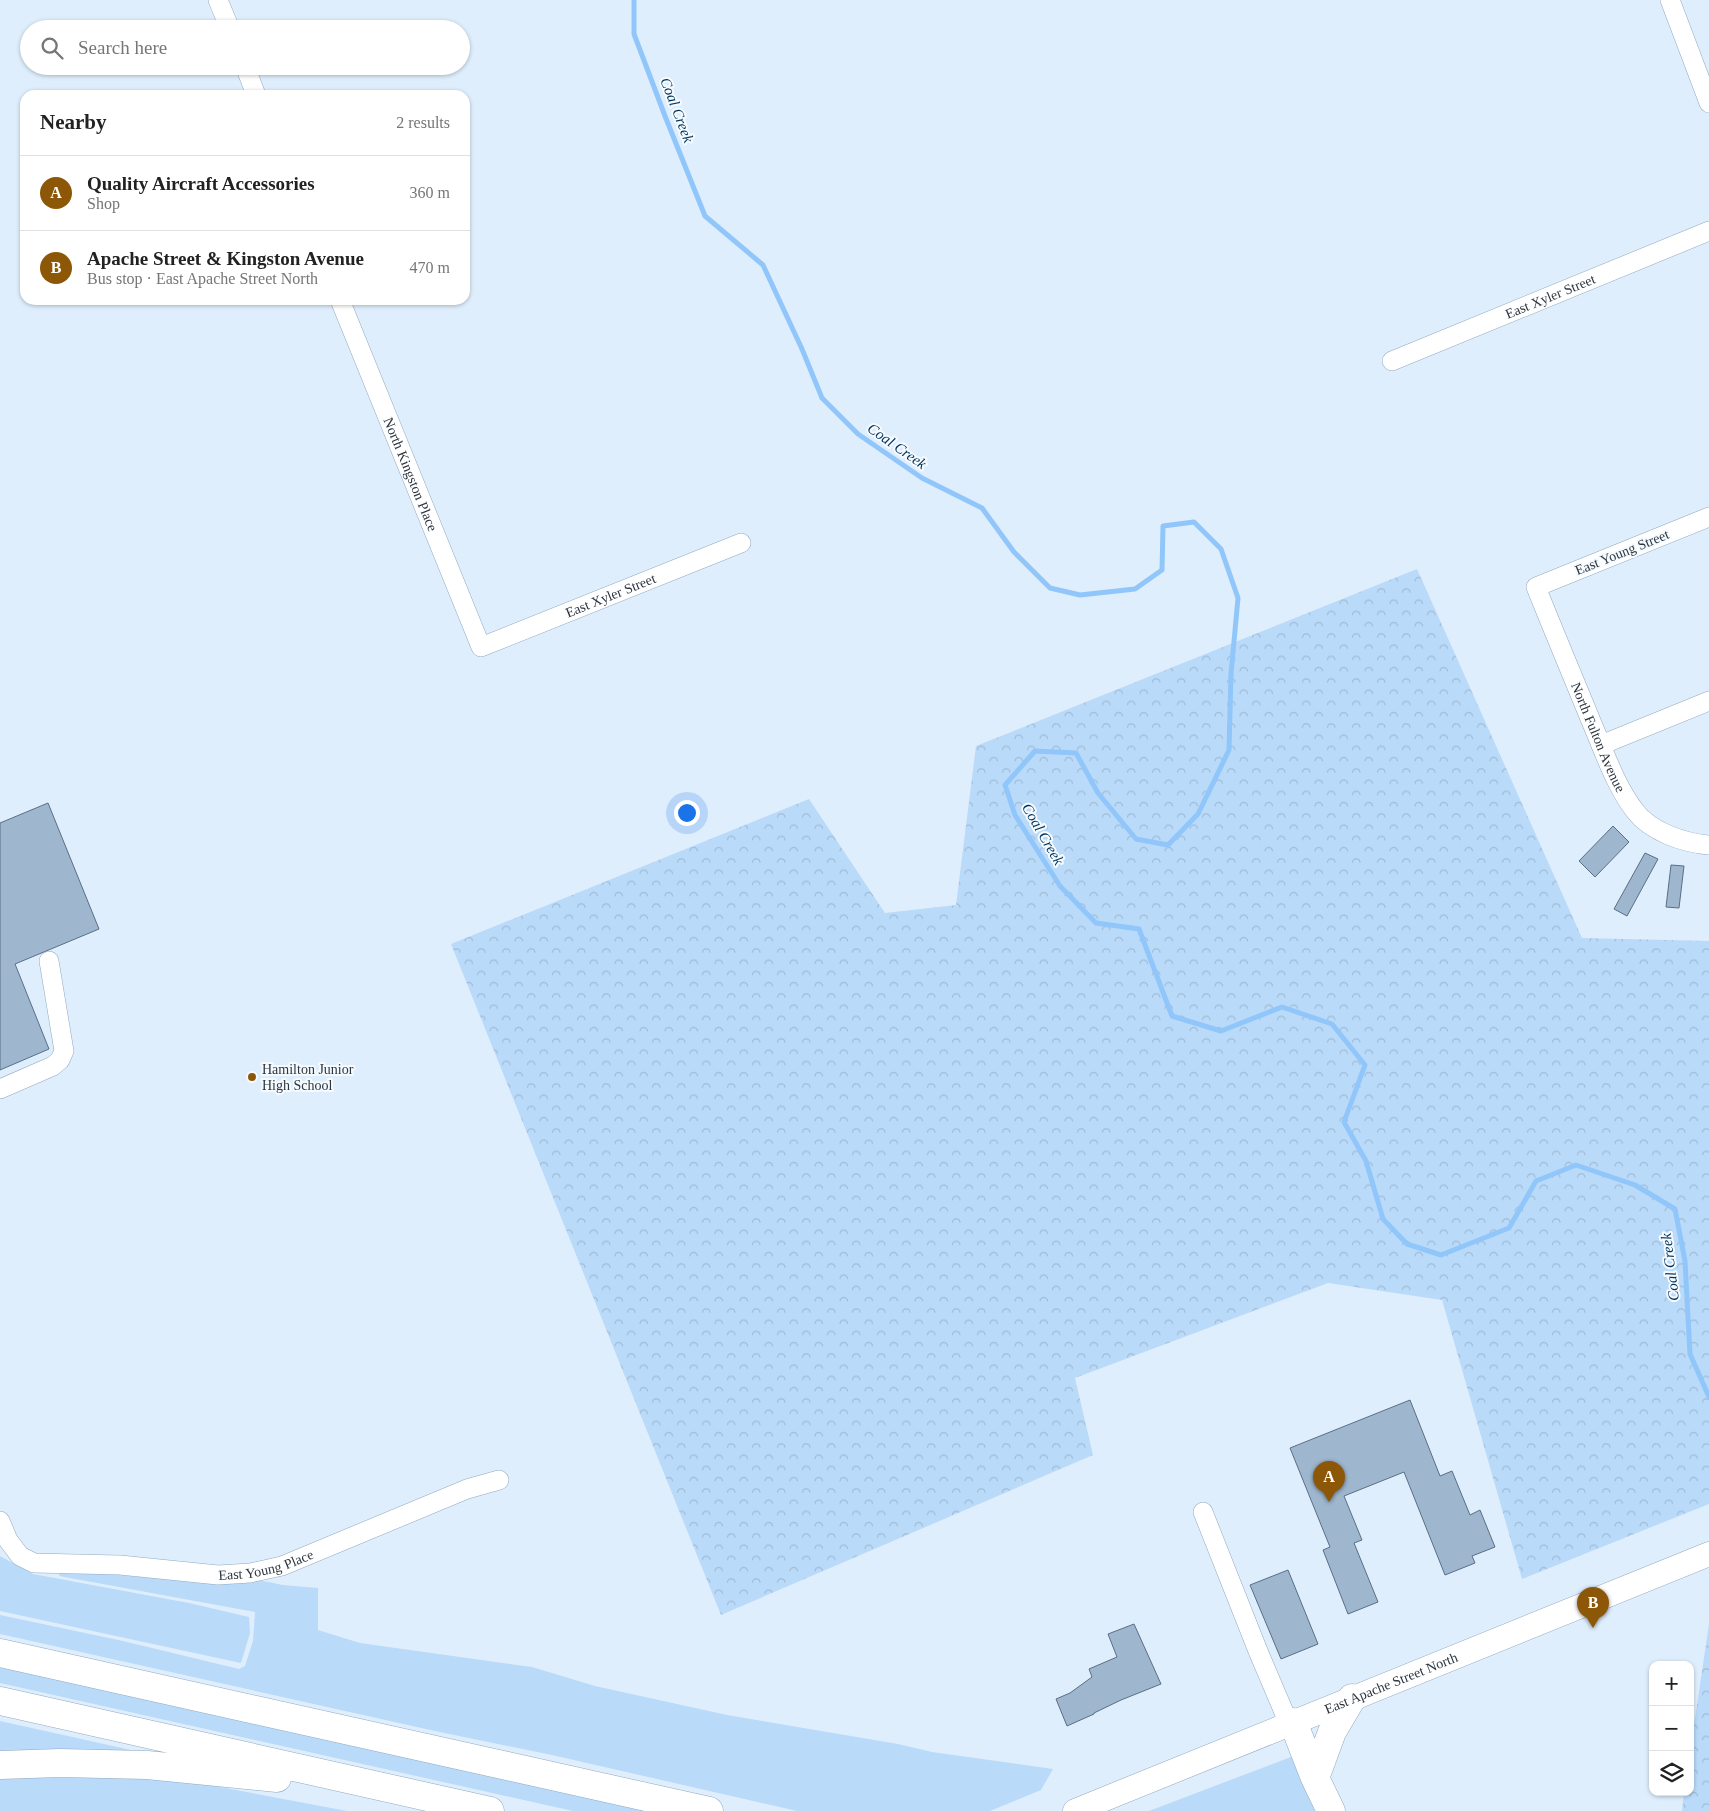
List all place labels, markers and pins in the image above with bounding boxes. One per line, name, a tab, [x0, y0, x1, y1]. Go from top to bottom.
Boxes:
place label: Hamilton Junior High School	[262, 1062, 354, 1093]
marker: Hamilton Junior High School	[246, 1071, 258, 1083]
pin: A	[1313, 1461, 1345, 1502]
pin: B	[1577, 1587, 1609, 1628]

